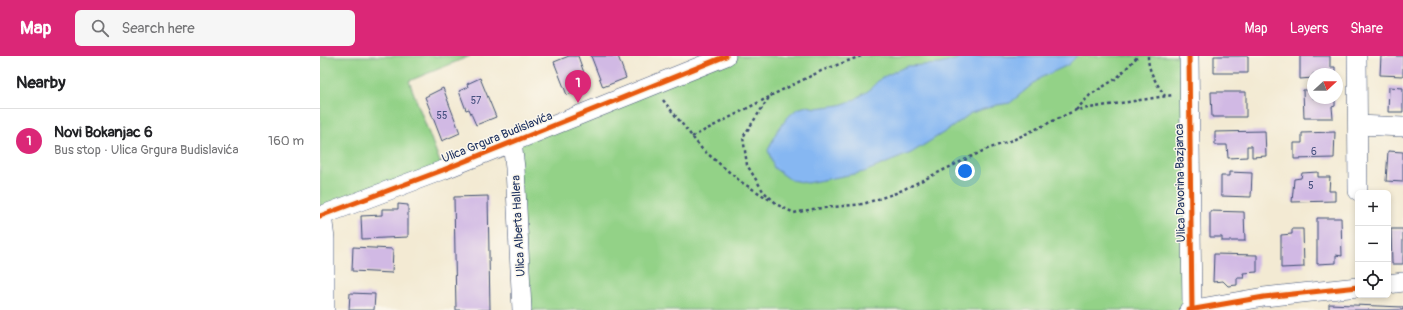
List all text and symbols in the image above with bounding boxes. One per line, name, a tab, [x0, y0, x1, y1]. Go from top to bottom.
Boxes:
search box	[75, 10, 355, 46]
text: Map	[20, 16, 51, 40]
icon: search	[89, 17, 111, 39]
text: Search here	[121, 19, 195, 38]
text: Map	[1245, 20, 1268, 37]
text: Layers	[1290, 20, 1328, 37]
text: Share	[1350, 20, 1383, 37]
north arrow	[1307, 68, 1343, 104]
pin: 1	[565, 70, 591, 103]
text: Nearby	[16, 72, 65, 93]
house number: 57	[471, 95, 482, 107]
street label: Ulica Grgura Budislavića	[440, 108, 555, 167]
house number: 55	[437, 110, 447, 122]
text: Novi Bokanjac 6	[54, 123, 153, 142]
street label: Ulica Davorina Bazjanca	[1172, 123, 1189, 242]
text: 1	[26, 133, 32, 149]
text: 160 m	[268, 133, 304, 149]
text: Bus stop · Ulica Grgura Budislavića	[54, 142, 238, 158]
house number: 6	[1311, 146, 1317, 158]
your location	[955, 161, 975, 181]
street label: Ulica Alberta Hallera	[508, 174, 529, 277]
house number: 5	[1308, 180, 1314, 192]
map controls	[1355, 190, 1391, 298]
button: +	[1355, 190, 1391, 226]
button: −	[1355, 226, 1391, 262]
button: locate	[1355, 262, 1391, 298]

